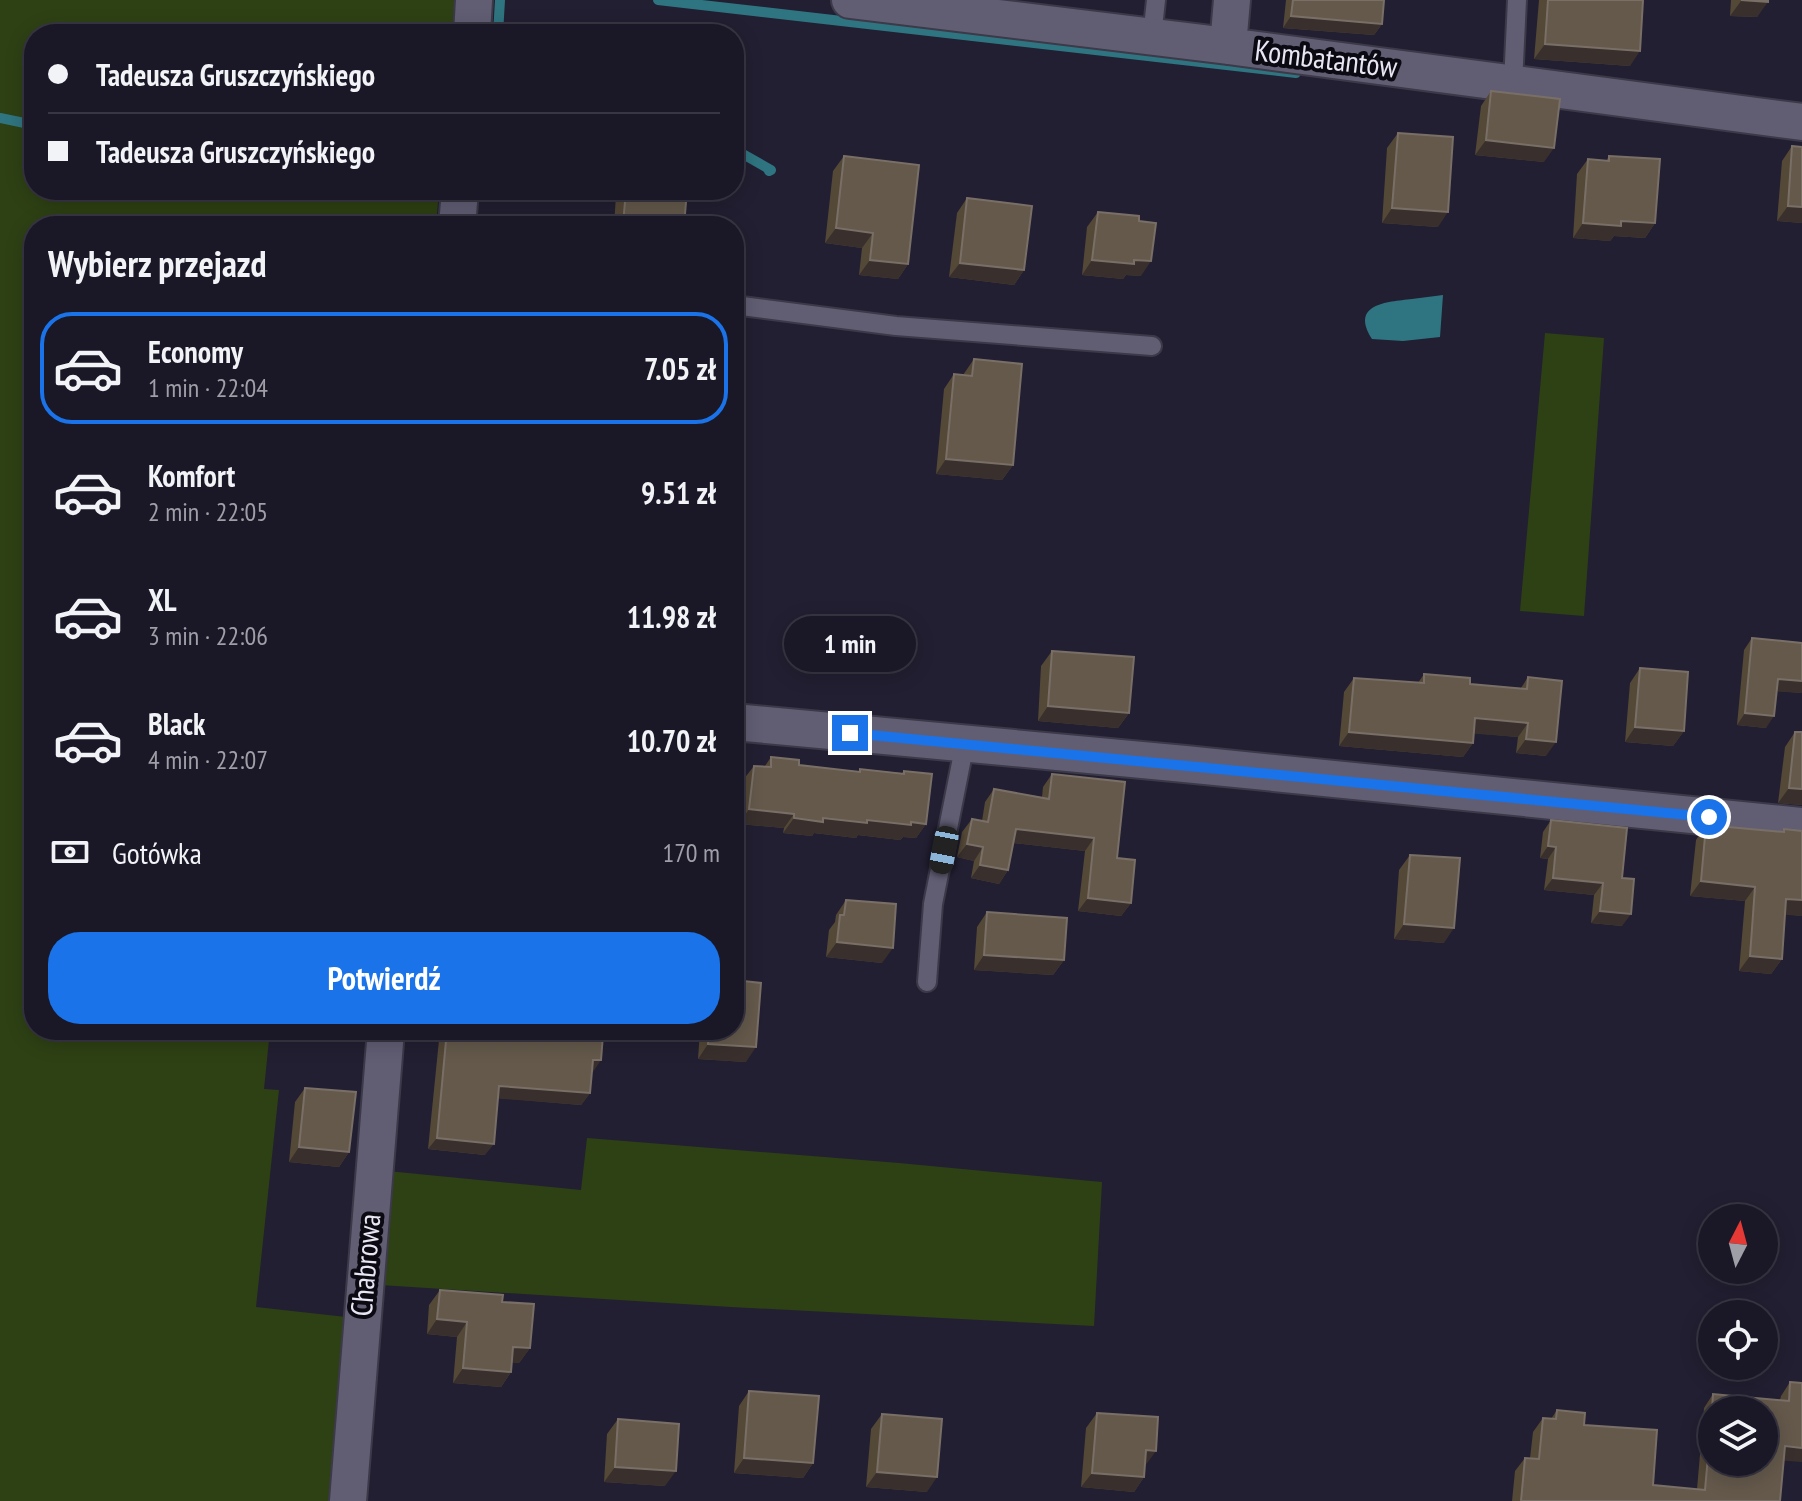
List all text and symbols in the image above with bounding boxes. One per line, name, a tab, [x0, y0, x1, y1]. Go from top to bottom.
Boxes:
street label: Kombatantów	[1253, 29, 1400, 86]
text: Tadeusza Gruszczyńskiego	[96, 55, 375, 94]
text: Tadeusza Gruszczyńskiego	[96, 132, 375, 171]
text: Wybierz przejazd	[48, 240, 267, 287]
icon: car	[52, 332, 124, 404]
text: Economy	[148, 332, 243, 371]
text: 7.05 zł	[644, 349, 716, 388]
text: 1 min · 22:04	[148, 371, 268, 404]
icon: car	[52, 456, 124, 528]
text: Komfort	[148, 456, 235, 495]
text: 9.51 zł	[641, 473, 716, 512]
text: 2 min · 22:05	[148, 495, 268, 528]
icon: car	[52, 580, 124, 652]
text: XL	[148, 580, 177, 619]
text: 11.98 zł	[627, 597, 716, 636]
callout: 1 min	[784, 617, 916, 673]
text: 3 min · 22:06	[148, 619, 268, 652]
text: 1 min	[824, 627, 876, 660]
icon: car	[52, 704, 124, 776]
text: Black	[148, 704, 205, 743]
route end	[832, 715, 868, 751]
text: 10.70 zł	[627, 721, 716, 760]
text: 4 min · 22:07	[148, 743, 268, 776]
route start	[1691, 799, 1727, 835]
car	[928, 824, 960, 876]
icon: cash	[48, 830, 92, 874]
text: Gotówka	[112, 833, 202, 872]
text: 170 m	[662, 836, 720, 869]
button: Potwierdź	[48, 932, 720, 1024]
north arrow	[1698, 1204, 1778, 1284]
map controls	[1698, 1204, 1778, 1476]
street label: Chabrowa	[341, 1212, 388, 1318]
button: locate	[1698, 1300, 1778, 1380]
button: layers	[1698, 1396, 1778, 1476]

